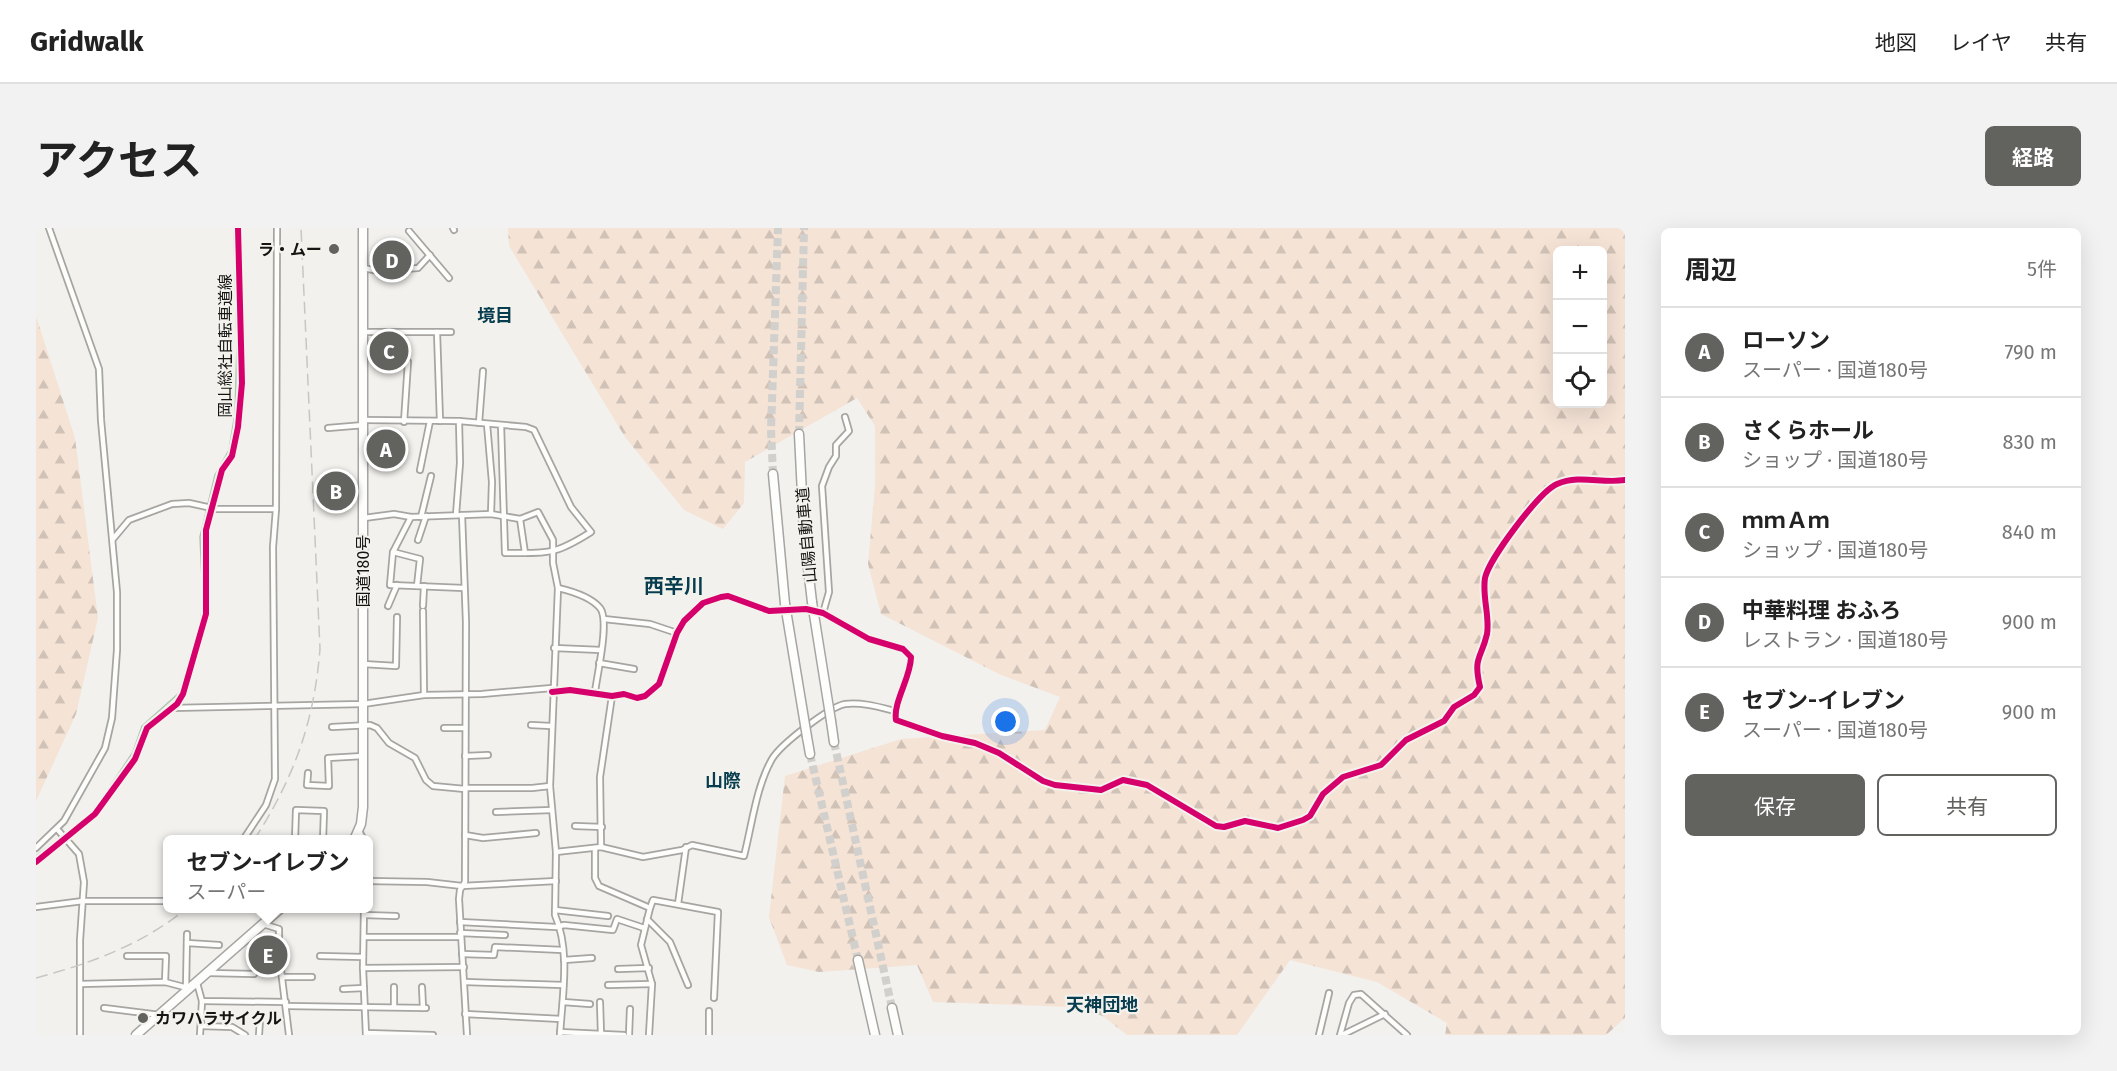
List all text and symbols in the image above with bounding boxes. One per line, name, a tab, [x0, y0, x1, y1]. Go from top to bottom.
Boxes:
text: Gridwalk	[30, 25, 143, 58]
text: 地図	[1875, 30, 1917, 56]
text: レイヤ	[1950, 30, 2012, 56]
text: 共有	[2045, 30, 2087, 56]
button: 経路	[1985, 126, 2081, 186]
text: アクセス	[36, 136, 202, 186]
pin: D	[372, 237, 412, 282]
place label: ラ・ムー	[258, 240, 322, 259]
marker: ラ・ムー	[327, 242, 341, 256]
map controls	[1553, 246, 1607, 408]
button: +	[1553, 246, 1607, 300]
text: 周辺	[1685, 255, 1737, 286]
text: 5件	[2027, 257, 2057, 281]
street label: 岡山総社自転車道線	[216, 274, 235, 418]
button: −	[1553, 300, 1607, 354]
district label: 境目	[477, 305, 513, 327]
text: ローソン	[1742, 327, 1830, 354]
pin: C	[370, 328, 408, 374]
text: A	[1699, 340, 1710, 364]
text: 790 m	[2004, 340, 2057, 364]
button: locate	[1553, 354, 1607, 408]
text: スーパー · 国道180号	[1742, 358, 1928, 382]
text: さくらホール	[1742, 417, 1874, 444]
pin: A	[366, 426, 406, 472]
text: B	[1698, 430, 1711, 454]
text: 830 m	[2002, 430, 2057, 454]
text: ショップ · 国道180号	[1742, 448, 1928, 472]
pin: B	[316, 468, 356, 514]
street label: 山陽自動車道	[793, 486, 820, 584]
text: ｍｍＡｍ	[1742, 507, 1830, 534]
text: C	[1699, 520, 1710, 544]
text: 840 m	[2002, 520, 2057, 544]
street label: 国道180号	[354, 535, 373, 607]
text: ショップ · 国道180号	[1742, 538, 1928, 562]
district label: 西辛川	[644, 574, 704, 598]
text: 中華料理 おふろ	[1742, 597, 1901, 624]
text: D	[1698, 610, 1711, 634]
text: 900 m	[2002, 610, 2057, 634]
text: レストラン · 国道180号	[1742, 628, 1948, 652]
text: セブン-イレブン	[1742, 687, 1905, 714]
text: E	[1699, 700, 1710, 724]
text: 900 m	[2002, 700, 2057, 724]
your location	[991, 707, 1020, 736]
text: スーパー · 国道180号	[1742, 718, 1928, 742]
district label: 山際	[705, 770, 741, 792]
button: 保存	[1685, 774, 1865, 836]
button: 共有	[1877, 774, 2057, 836]
popup	[163, 835, 373, 913]
text: セブン-イレブン	[187, 849, 349, 876]
text: スーパー	[187, 880, 266, 904]
pin: E	[248, 932, 288, 978]
district label: 天神団地	[1066, 994, 1138, 1016]
place label: カワハラサイクル	[155, 1009, 282, 1028]
marker: カワハラサイクル	[136, 1011, 150, 1025]

